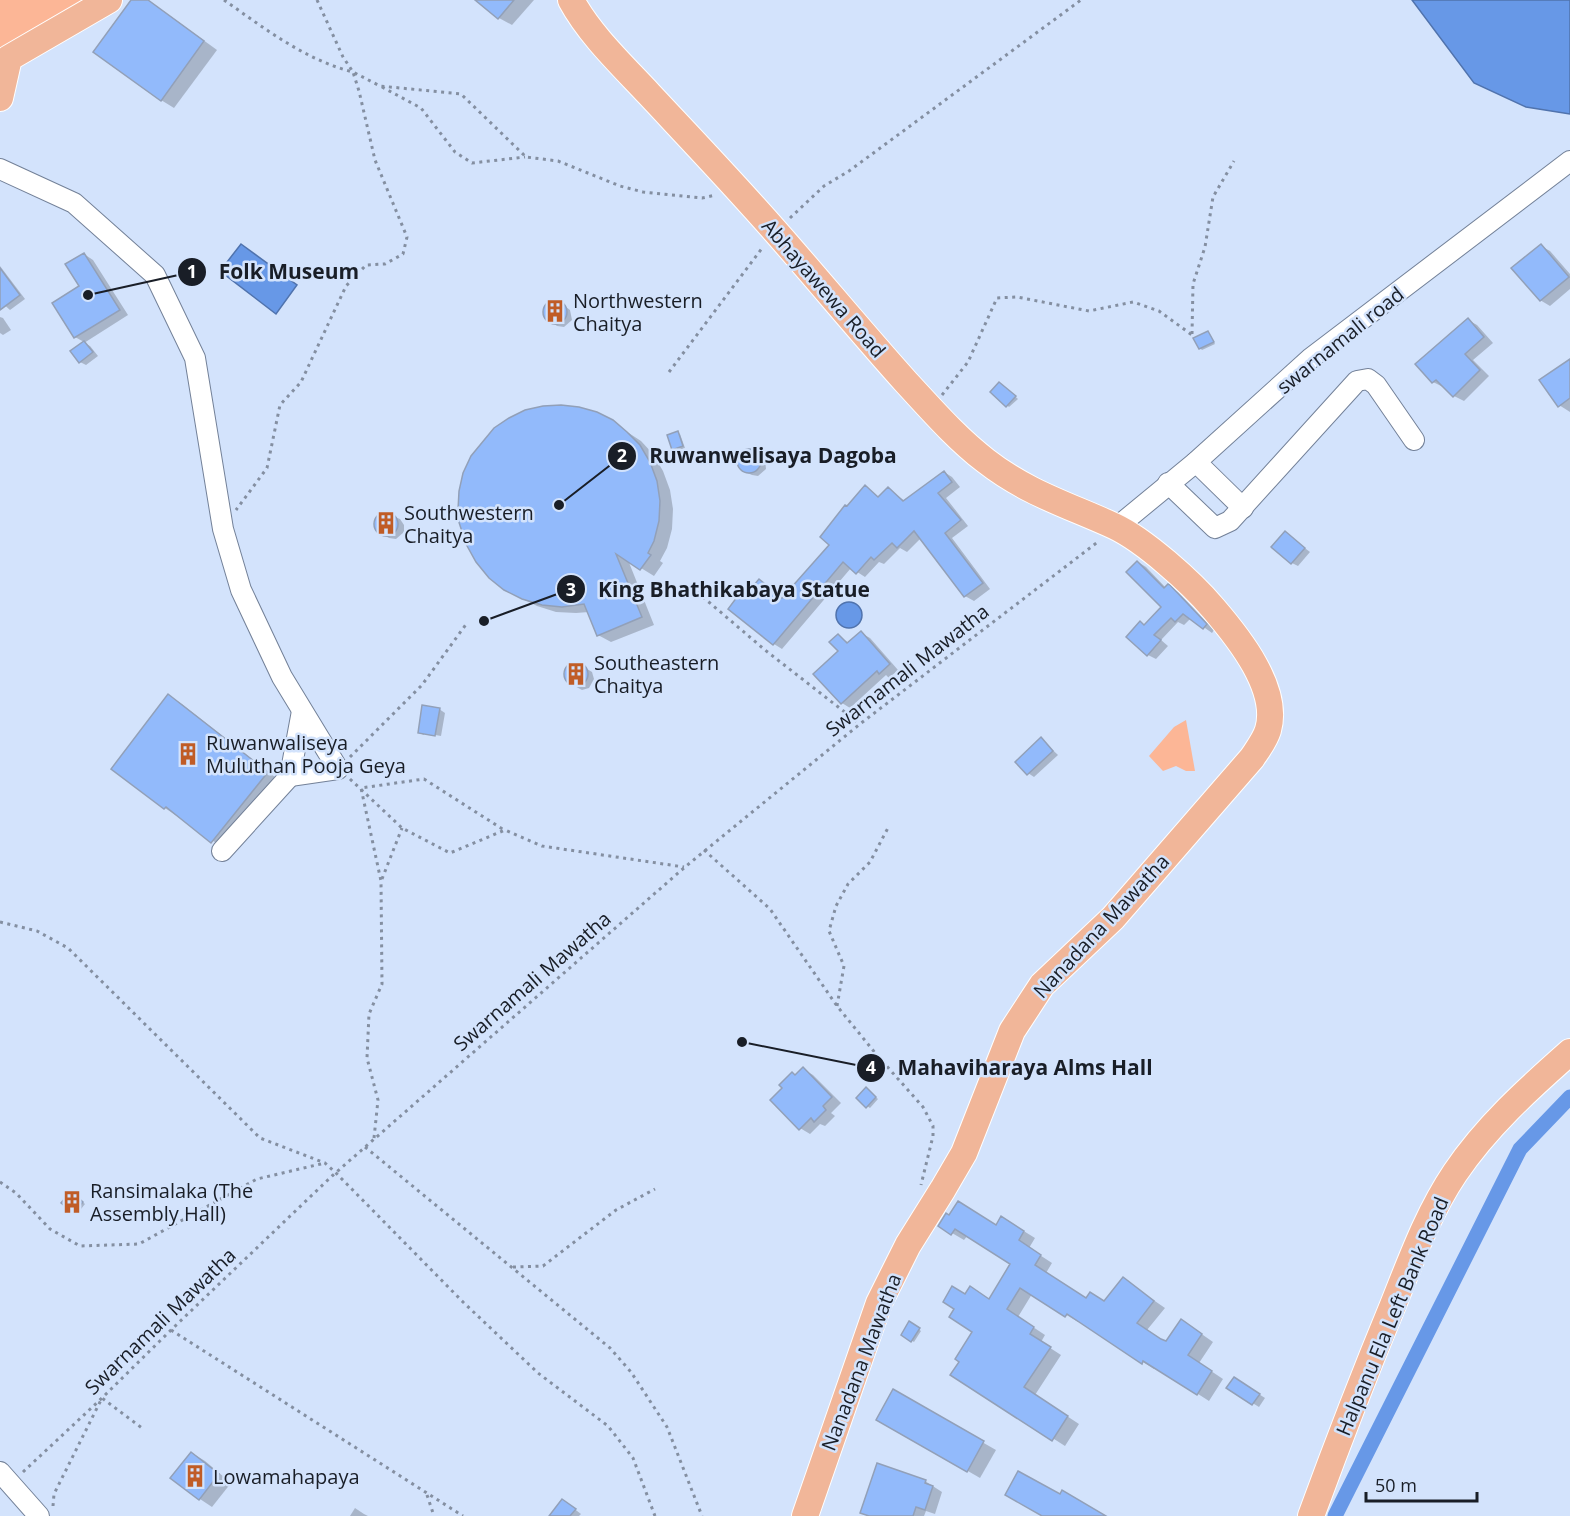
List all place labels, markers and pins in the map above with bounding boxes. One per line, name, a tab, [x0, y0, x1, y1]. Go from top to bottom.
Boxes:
callout: Folk Museum	[177, 252, 371, 291]
place label: Northwestern Chaitya	[573, 287, 703, 337]
building icon: Northwestern Chaitya	[542, 298, 568, 324]
callout: Ruwanwelisaya Dagoba	[607, 436, 908, 475]
place label: Southwestern Chaitya	[404, 499, 534, 549]
building icon: Southwestern Chaitya	[373, 510, 399, 536]
callout: King Bhathikabaya Statue	[556, 570, 882, 609]
place label: Southeastern Chaitya	[594, 649, 719, 699]
building icon: Southeastern Chaitya	[563, 661, 589, 687]
place label: Ruwanwaliseya Muluthan Pooja Geya	[206, 729, 406, 779]
building icon: Ruwanwaliseya Muluthan Pooja Geya	[175, 741, 201, 767]
callout: Mahaviharaya Alms Hall	[856, 1048, 1165, 1087]
place label: Ransimalaka (The Assembly Hall)	[90, 1177, 253, 1227]
building icon: Ransimalaka (The Assembly Hall)	[59, 1189, 85, 1215]
building icon: Lowamahapaya	[182, 1463, 208, 1489]
place label: Lowamahapaya	[213, 1463, 360, 1490]

